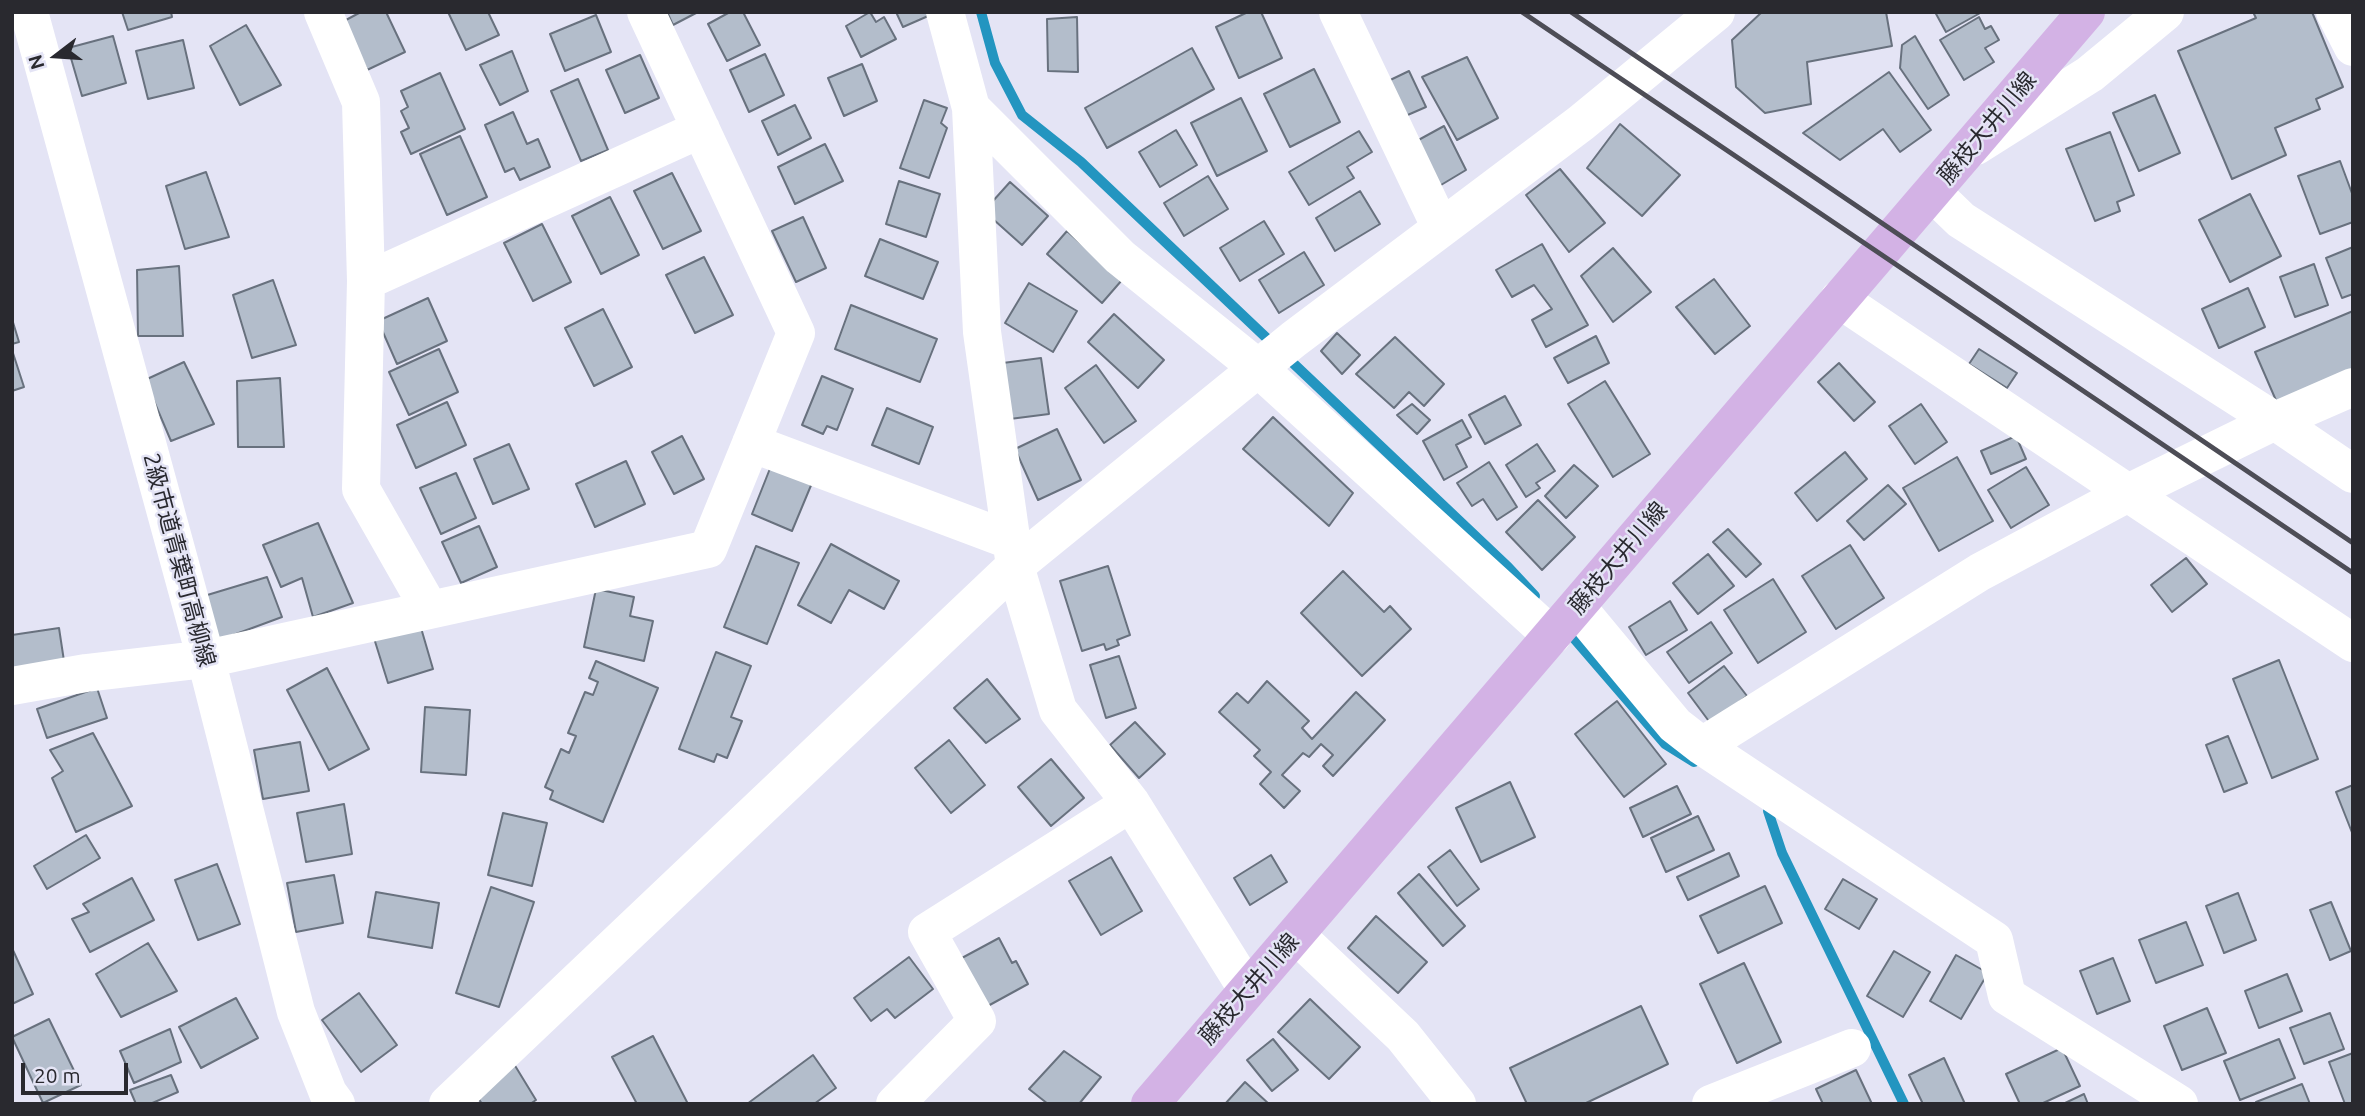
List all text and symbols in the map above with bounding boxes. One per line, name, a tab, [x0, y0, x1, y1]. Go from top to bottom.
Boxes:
north arrow	[21, 21, 91, 91]
text: N	[23, 52, 49, 72]
street label: 藤枝大井川線	[1932, 66, 2042, 190]
street label: 2級市道青葉町高柳線	[137, 450, 221, 670]
street label: 藤枝大井川線	[1563, 496, 1673, 620]
street label: 藤枝大井川線	[1193, 928, 1305, 1050]
scale bar	[24, 1050, 131, 1094]
text: 20 m	[34, 1063, 81, 1087]

